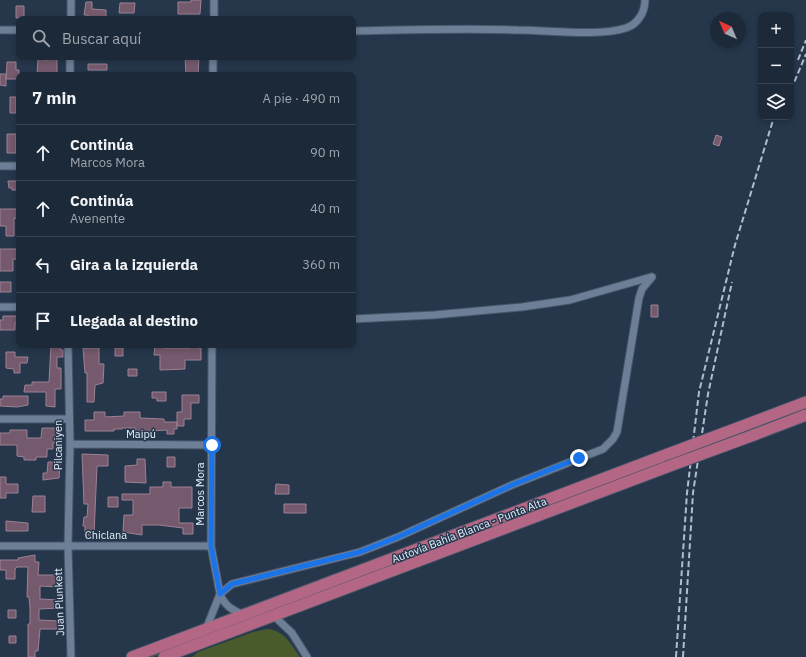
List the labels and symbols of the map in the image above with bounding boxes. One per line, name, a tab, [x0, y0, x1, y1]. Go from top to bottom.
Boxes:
north arrow	[710, 12, 746, 48]
street label: Pilcaniyen	[51, 420, 65, 470]
street label: Maipú	[126, 427, 156, 441]
route start	[203, 436, 221, 454]
route end	[570, 449, 588, 467]
street label: Marcos Mora	[193, 462, 207, 526]
street label: Autovía Bahía Blanca - Punta Alta	[390, 494, 549, 566]
street label: Chiclana	[85, 528, 127, 542]
street label: Juan Plunkett	[51, 568, 67, 636]

